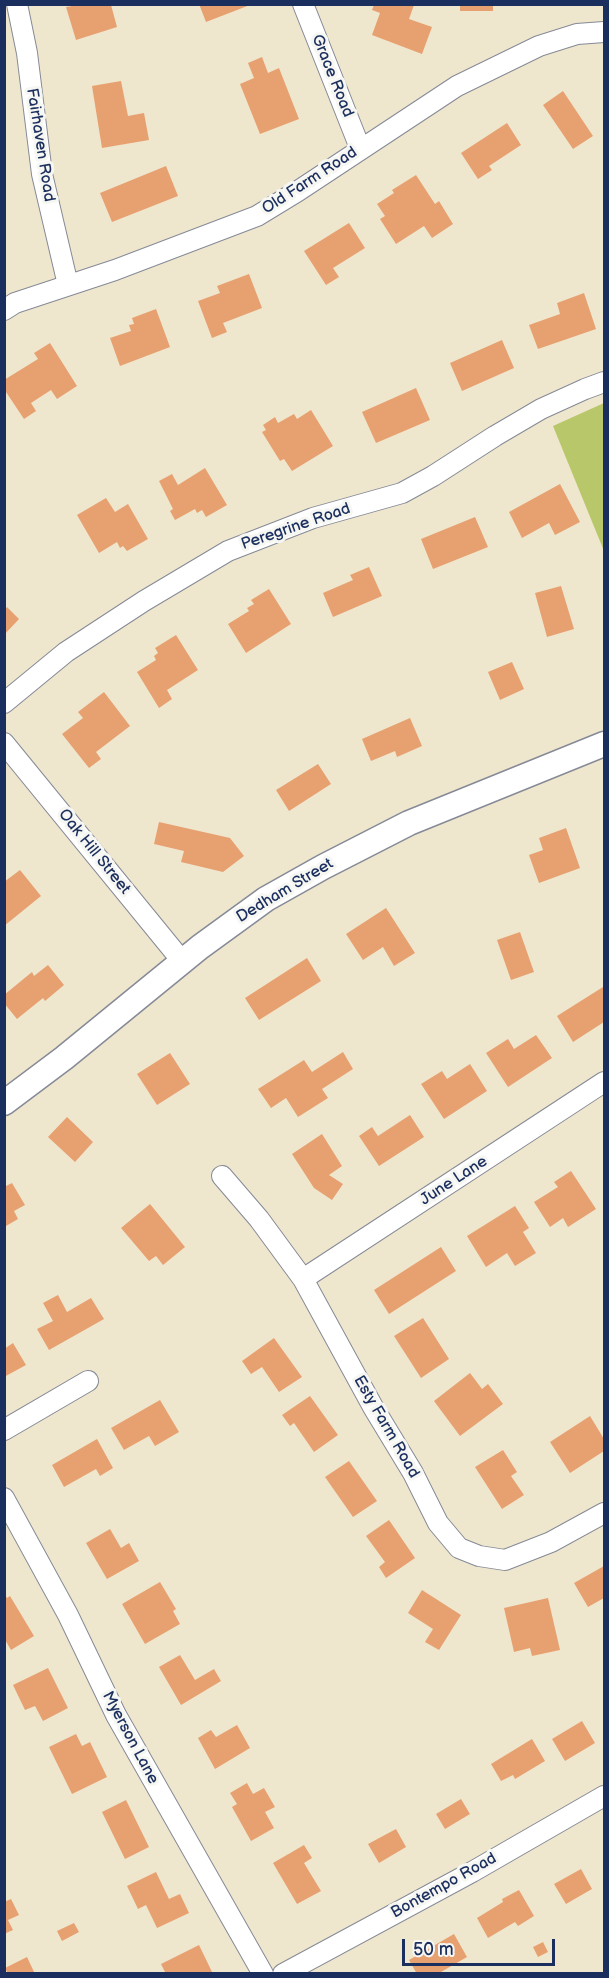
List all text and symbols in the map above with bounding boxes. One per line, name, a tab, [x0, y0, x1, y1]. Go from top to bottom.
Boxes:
street label: Grace Road	[307, 32, 357, 120]
street label: Fairhaven Road	[22, 87, 58, 203]
street label: Old Farm Road	[259, 143, 361, 219]
street label: Peregrine Road	[239, 499, 353, 555]
street label: Oak Hill Street	[54, 806, 134, 898]
street label: Dedham Street	[233, 855, 337, 927]
street label: June Lane	[417, 1152, 491, 1210]
street label: Esty Farm Road	[349, 1372, 423, 1482]
street label: Myerson Lane	[98, 1688, 162, 1788]
street label: Bontempo Road	[388, 1849, 500, 1923]
scale bar	[405, 1927, 558, 1965]
text: 50 m	[413, 1939, 454, 1960]

